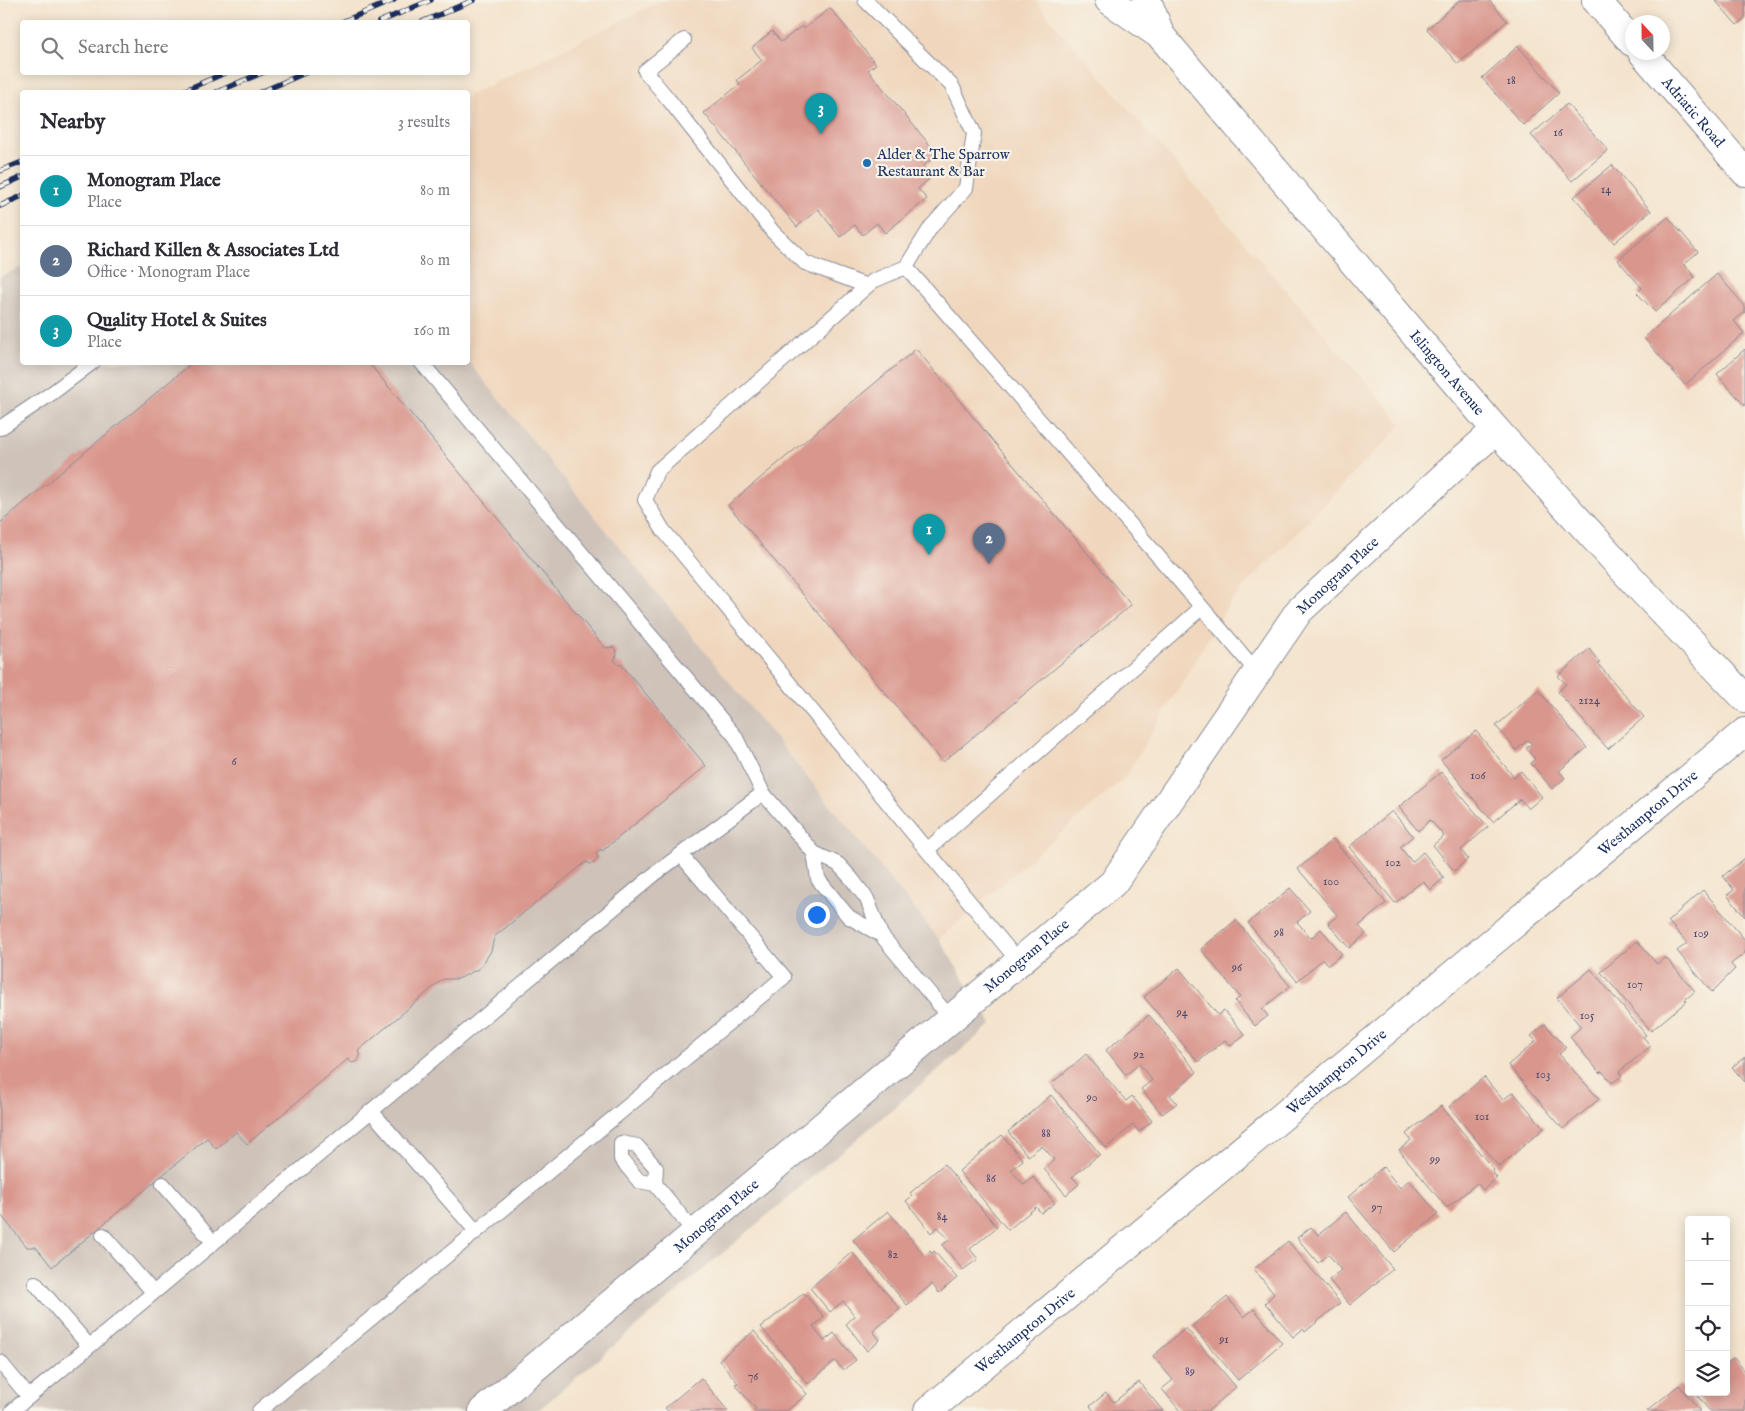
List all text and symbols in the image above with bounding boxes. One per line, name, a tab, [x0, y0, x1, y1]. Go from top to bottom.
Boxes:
north arrow	[1625, 15, 1670, 60]
search box	[20, 20, 470, 75]
icon: search	[38, 34, 66, 62]
text: Search here	[78, 36, 169, 60]
street label: Adriatic Road	[1657, 72, 1730, 152]
house number: 18	[1506, 73, 1516, 88]
pin: 3	[805, 93, 837, 134]
text: Nearby	[40, 109, 105, 136]
text: 3 results	[398, 113, 450, 133]
house number: 16	[1553, 125, 1564, 140]
place label: Alder & The Sparrow Restaurant & Bar	[876, 145, 1011, 181]
marker: Alder & The Sparrow Restaurant & Bar	[861, 157, 873, 169]
text: Monogram Place	[87, 169, 221, 193]
text: 1	[53, 181, 59, 201]
text: 80 m	[420, 181, 450, 201]
house number: 14	[1601, 182, 1611, 197]
text: Place	[87, 193, 122, 213]
text: Richard Killen & Associates Ltd	[87, 239, 339, 263]
text: 2	[52, 251, 60, 271]
text: 80 m	[420, 251, 450, 271]
text: Office · Monogram Place	[87, 263, 250, 283]
text: Quality Hotel & Suites	[87, 309, 267, 333]
text: 3	[53, 321, 59, 341]
text: 160 m	[414, 321, 450, 341]
street label: Islington Avenue	[1405, 326, 1489, 419]
text: Place	[87, 333, 122, 353]
pin: 1	[913, 514, 945, 555]
pin: 2	[973, 523, 1005, 564]
street label: Monogram Place	[1292, 532, 1383, 618]
house number: 2124	[1578, 693, 1600, 708]
house number: 6	[231, 754, 237, 769]
street label: Westhampton Drive	[1594, 766, 1702, 860]
house number: 106	[1470, 768, 1487, 783]
house number: 102	[1385, 855, 1401, 870]
house number: 100	[1323, 874, 1339, 889]
your location	[804, 902, 830, 928]
street label: Monogram Place	[980, 914, 1073, 997]
house number: 98	[1273, 925, 1284, 940]
house number: 109	[1693, 926, 1709, 941]
house number: 96	[1231, 960, 1243, 975]
house number: 107	[1627, 977, 1643, 992]
house number: 94	[1175, 1005, 1188, 1020]
house number: 105	[1580, 1008, 1595, 1023]
street label: Westhampton Drive	[1282, 1024, 1390, 1119]
house number: 92	[1133, 1047, 1145, 1062]
house number: 103	[1536, 1067, 1550, 1082]
house number: 90	[1085, 1090, 1098, 1105]
house number: 101	[1475, 1109, 1489, 1124]
house number: 88	[1041, 1126, 1051, 1141]
house number: 99	[1429, 1152, 1440, 1167]
house number: 86	[986, 1171, 997, 1186]
street label: Monogram Place	[669, 1174, 763, 1257]
house number: 97	[1371, 1200, 1382, 1215]
house number: 84	[937, 1209, 947, 1224]
map controls	[1685, 1216, 1730, 1396]
button: +	[1685, 1216, 1730, 1261]
house number: 82	[888, 1247, 899, 1262]
button: −	[1685, 1261, 1730, 1306]
street label: Westhampton Drive	[971, 1283, 1079, 1378]
button: locate	[1685, 1306, 1730, 1351]
house number: 91	[1218, 1332, 1229, 1347]
button: layers	[1685, 1351, 1730, 1396]
house number: 89	[1185, 1364, 1195, 1379]
house number: 76	[748, 1369, 759, 1384]

